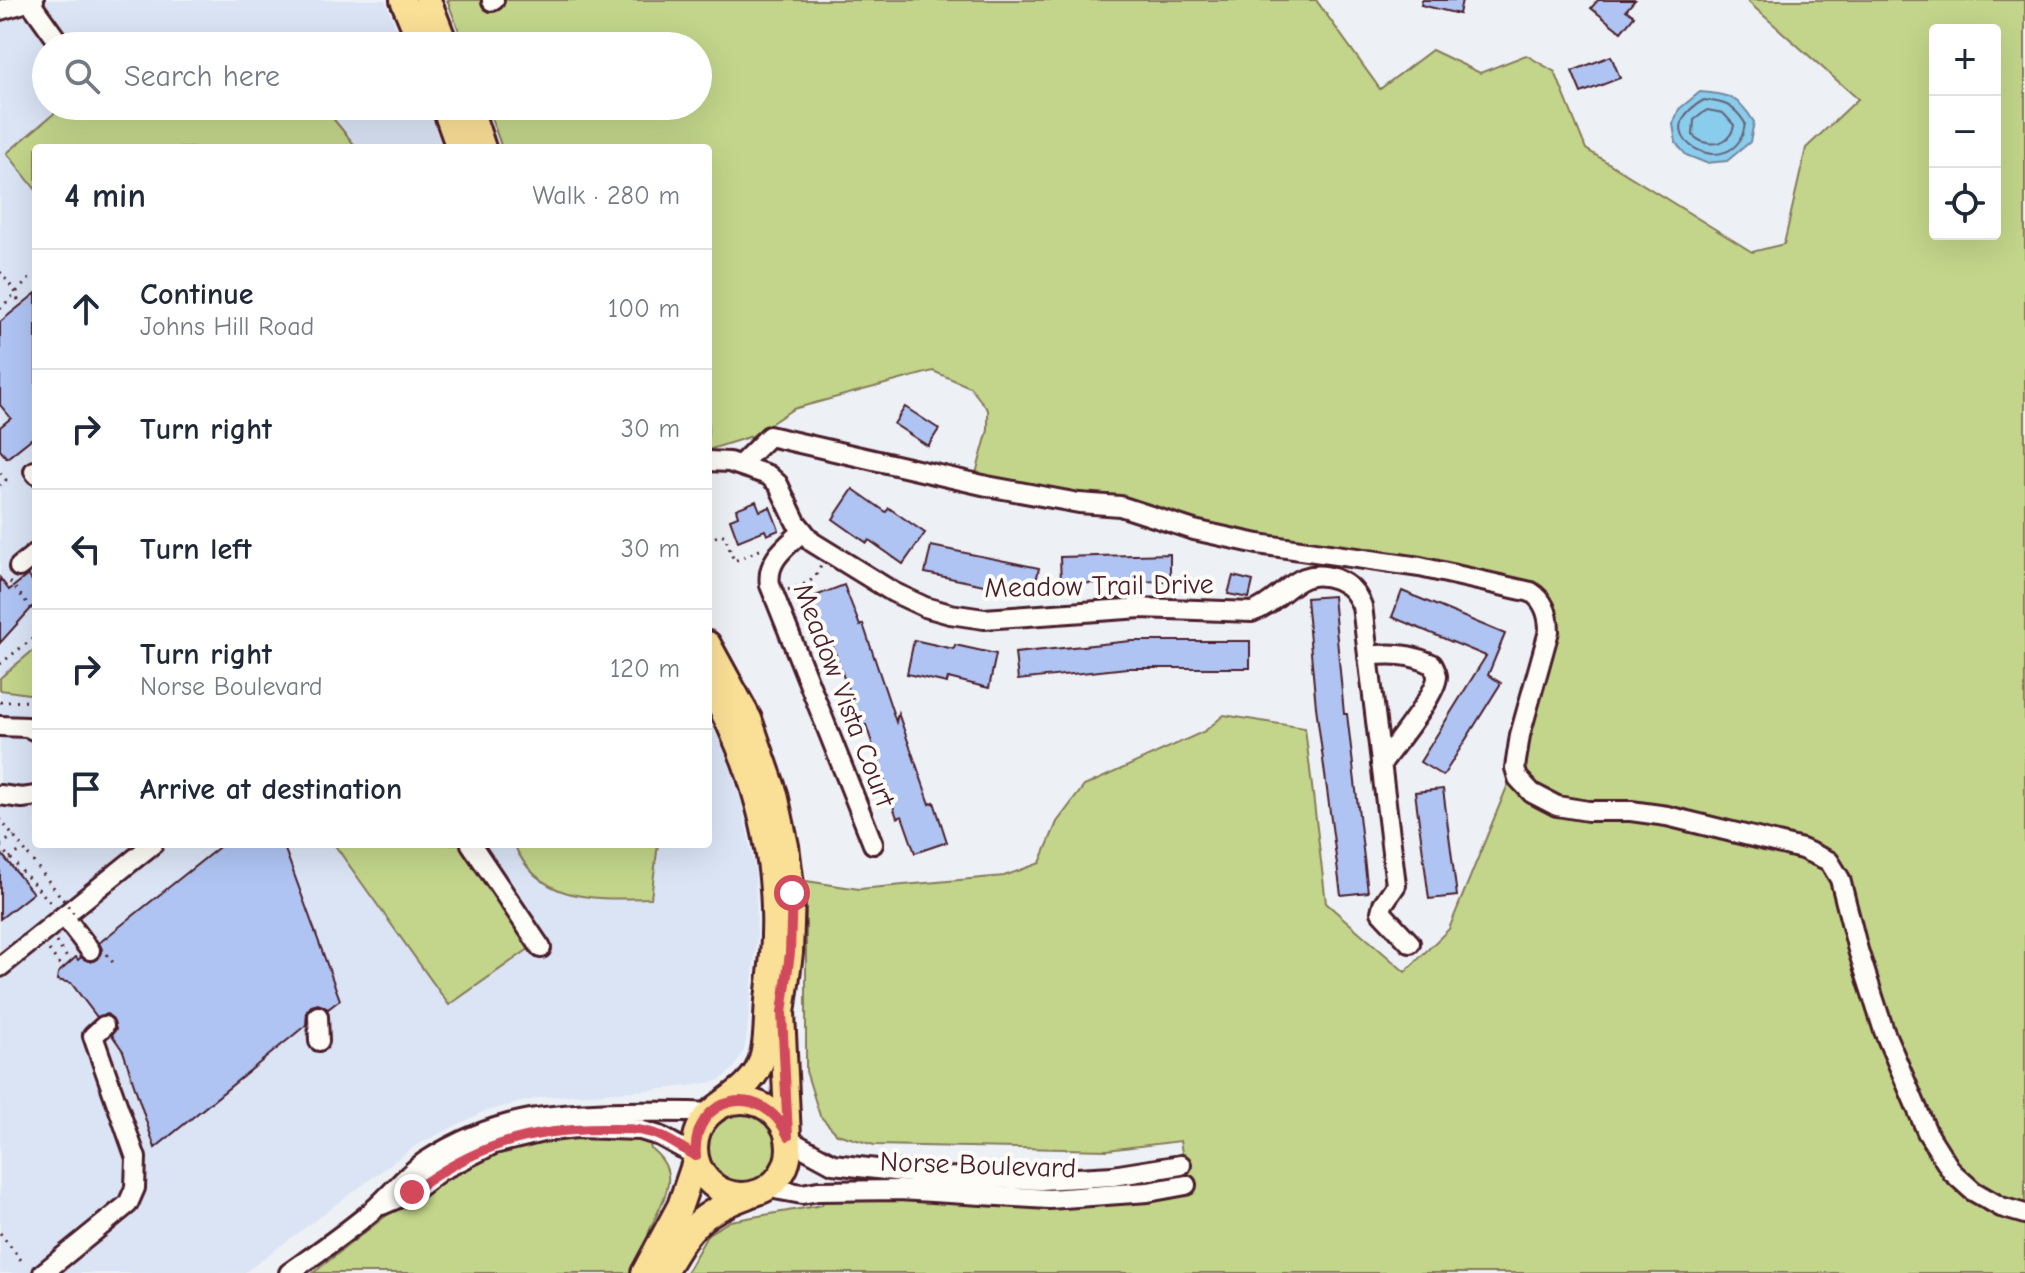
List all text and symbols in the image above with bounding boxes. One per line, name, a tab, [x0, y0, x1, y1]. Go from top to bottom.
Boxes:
map controls	[1929, 24, 2001, 240]
button: +	[1929, 24, 2001, 96]
search box	[32, 32, 712, 120]
icon: search	[60, 54, 104, 98]
text: Search here	[124, 59, 280, 94]
button: −	[1929, 96, 2001, 168]
button: locate	[1929, 168, 2001, 240]
text: 4 min	[64, 176, 146, 216]
text: Walk · 280 m	[533, 181, 680, 211]
text: Continue	[140, 277, 254, 312]
icon: ahead	[64, 287, 108, 331]
text: 100 m	[608, 294, 680, 324]
text: Johns Hill Road	[140, 312, 314, 342]
icon: right	[64, 407, 108, 451]
text: Turn right	[140, 412, 272, 447]
text: 30 m	[621, 414, 680, 444]
icon: left	[64, 527, 108, 571]
text: Turn left	[140, 532, 252, 567]
text: 30 m	[621, 534, 680, 564]
street label: Meadow Trail Drive	[984, 568, 1214, 604]
street label: Meadow Vista Court	[787, 579, 902, 812]
text: Turn right	[140, 637, 272, 672]
icon: right	[64, 647, 108, 691]
text: 120 m	[610, 654, 680, 684]
text: Norse Boulevard	[140, 672, 323, 702]
icon: arrive	[64, 767, 108, 811]
text: Arrive at destination	[140, 772, 402, 807]
route start	[774, 875, 810, 911]
street label: Norse Boulevard	[879, 1146, 1077, 1184]
route end	[394, 1174, 430, 1210]

